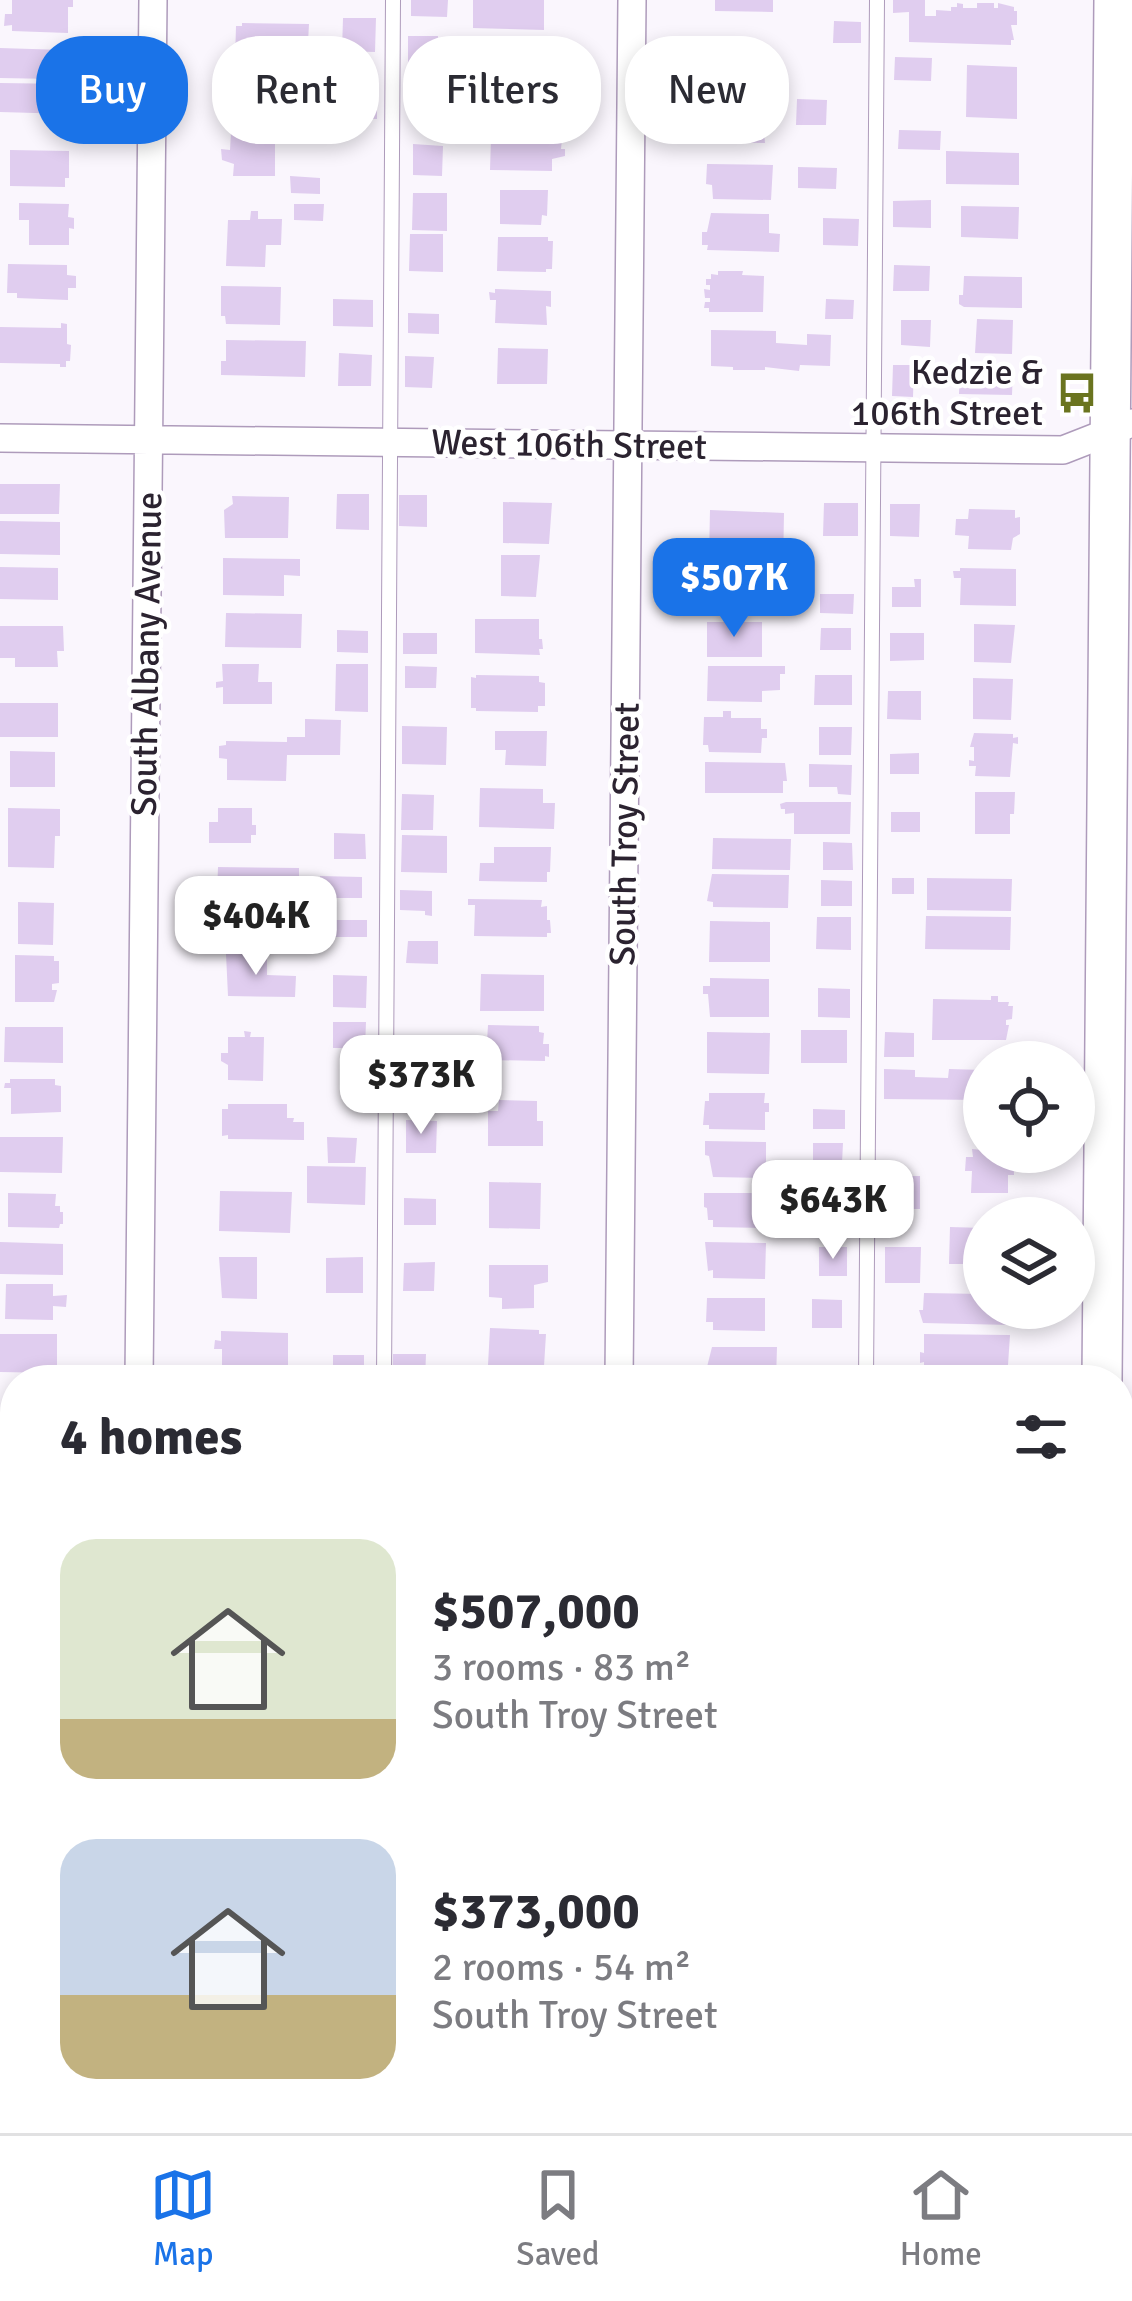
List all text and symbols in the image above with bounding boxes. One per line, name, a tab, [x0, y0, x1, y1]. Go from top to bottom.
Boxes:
chip: Buy	[36, 36, 188, 144]
chip: Rent	[212, 36, 379, 144]
chip: Filters	[403, 36, 601, 144]
chip: New	[625, 36, 789, 144]
place label: Kedzie & 106th Street	[851, 350, 1043, 436]
bus stop icon: Kedzie & 106th Street	[1054, 370, 1100, 416]
street label: West 106th Street	[431, 420, 707, 470]
street label: South Albany Avenue	[122, 491, 172, 817]
pin: $507K	[650, 538, 818, 640]
text: $507K	[680, 553, 788, 601]
street label: South Troy Street	[600, 702, 650, 966]
pin: $404K	[172, 876, 340, 978]
text: $404K	[202, 891, 310, 939]
pin: $373K	[337, 1035, 505, 1137]
map controls	[963, 1041, 1095, 1329]
button: locate	[963, 1041, 1095, 1173]
text: $373K	[367, 1050, 475, 1098]
pin: $643K	[749, 1160, 917, 1262]
text: $643K	[779, 1175, 887, 1223]
button: layers	[963, 1197, 1095, 1329]
icon: filters	[1008, 1404, 1074, 1470]
text: 4 homes	[60, 1406, 242, 1469]
text: $507,000	[432, 1580, 640, 1643]
icon: home	[156, 1587, 300, 1731]
text: 3 rooms · 83 m²	[432, 1643, 691, 1691]
text: South Troy Street	[432, 1691, 718, 1739]
text: $373,000	[432, 1880, 640, 1943]
icon: home	[156, 1887, 300, 2031]
text: 2 rooms · 54 m²	[432, 1943, 691, 1991]
text: South Troy Street	[432, 1991, 718, 2039]
tab: Map	[150, 2162, 216, 2275]
tab: Saved	[516, 2162, 599, 2275]
tab: Home	[900, 2162, 982, 2275]

